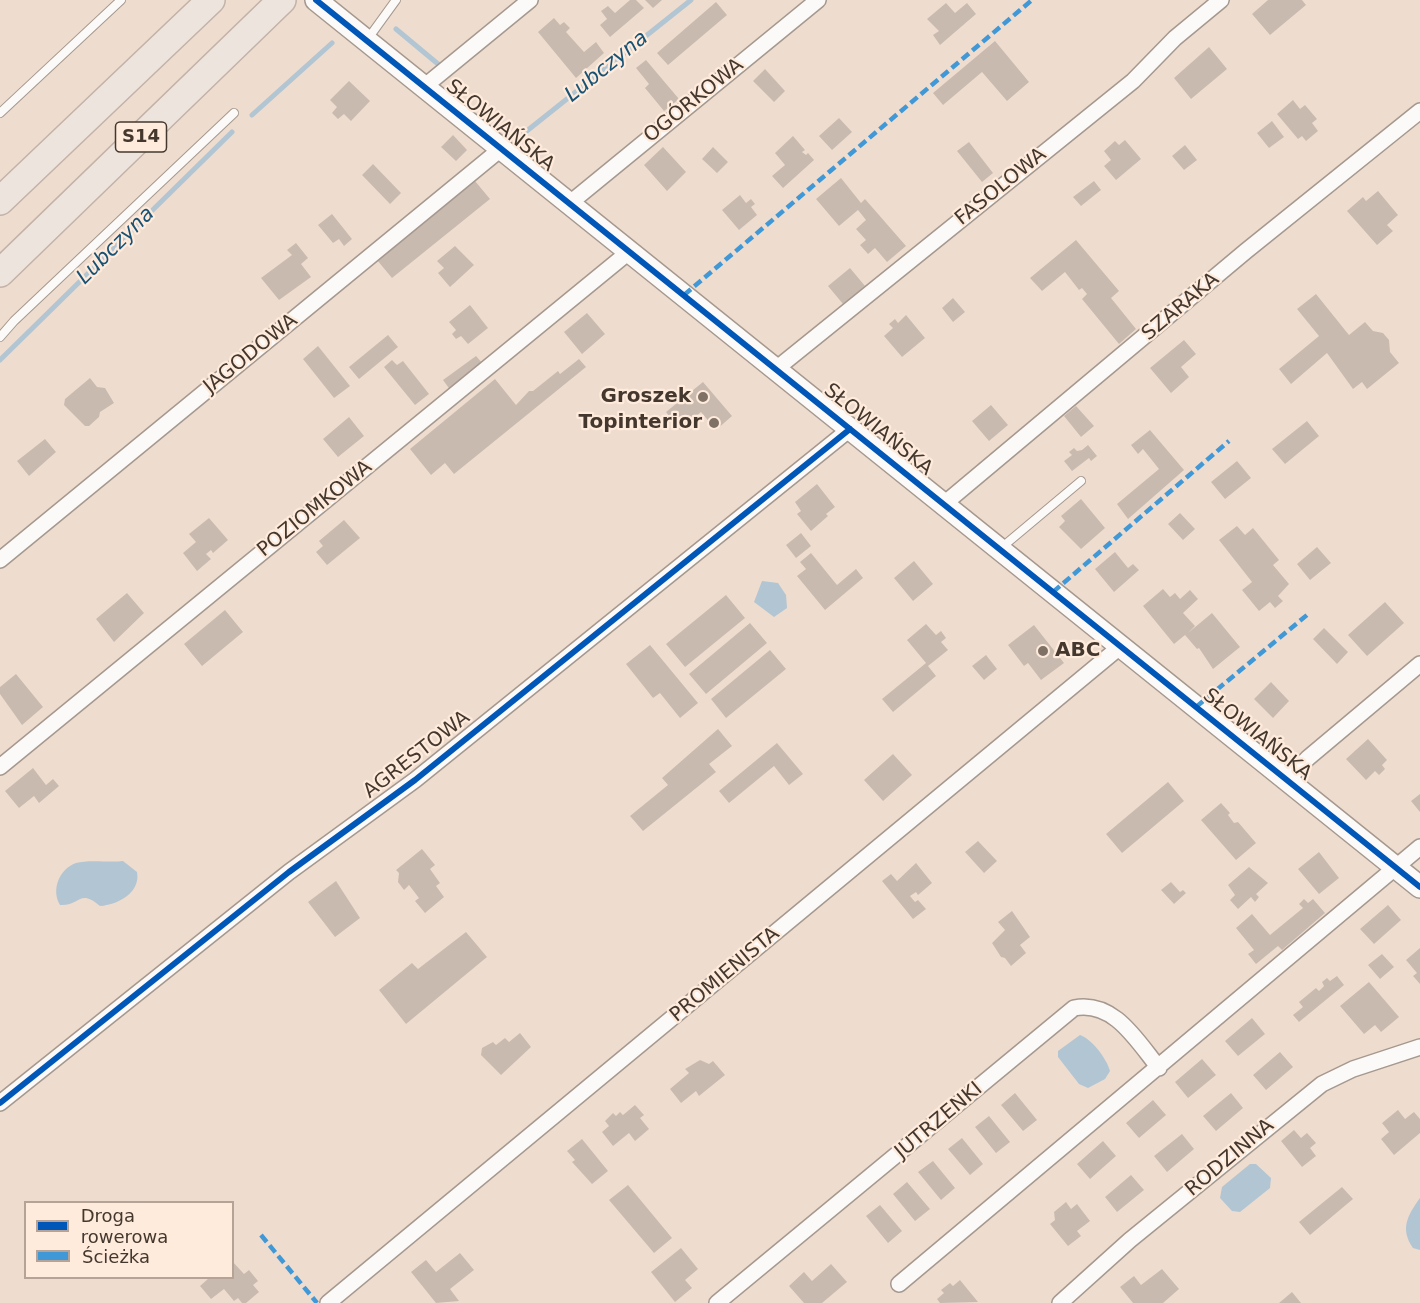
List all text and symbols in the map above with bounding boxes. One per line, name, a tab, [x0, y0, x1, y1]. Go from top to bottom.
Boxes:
water label: Lubczyna	[560, 26, 654, 108]
street label: OGÓRKOWA	[639, 54, 749, 148]
street label: SŁOWIAŃSKA	[441, 75, 559, 177]
road number: S14	[116, 122, 166, 152]
street label: FASOLOWA	[951, 143, 1051, 231]
water label: Lubczyna	[72, 202, 160, 290]
street label: SZARAKA	[1138, 268, 1224, 346]
street label: JAGODOWA	[199, 309, 303, 399]
street label: SŁOWIAŃSKA	[819, 379, 937, 481]
place label: Groszek	[601, 385, 691, 409]
marker: Groszek	[696, 390, 710, 404]
place label: Topinterior	[578, 411, 702, 435]
marker: Topinterior	[707, 416, 721, 430]
street label: POZIOMKOWA	[253, 455, 377, 563]
place label: ABC	[1055, 639, 1100, 663]
marker: ABC	[1036, 644, 1050, 658]
street label: SŁOWIAŃSKA	[1198, 684, 1316, 786]
street label: AGRESTOWA	[359, 706, 475, 804]
street label: PROMIENISTA	[665, 922, 785, 1028]
street label: JUTRZENKI	[890, 1077, 988, 1165]
street label: RODZINNA	[1181, 1114, 1279, 1202]
legend	[24, 1201, 234, 1279]
text: Droga rowerowa	[81, 1205, 168, 1247]
text: Ścieżka	[82, 1246, 150, 1267]

